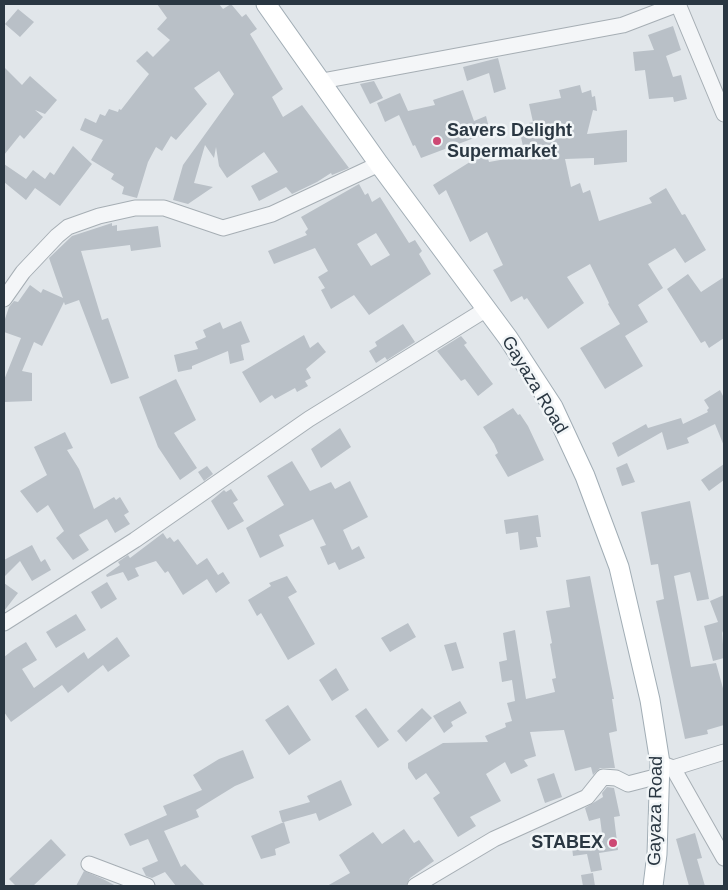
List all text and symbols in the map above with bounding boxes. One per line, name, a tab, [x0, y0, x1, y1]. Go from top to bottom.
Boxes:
place label: Savers Delight Supermarket	[447, 120, 572, 162]
marker: Savers Delight Supermarket	[431, 135, 443, 147]
street label: Gayaza Road	[496, 332, 572, 438]
street label: Gayaza Road	[644, 756, 668, 866]
place label: STABEX	[531, 832, 603, 854]
marker: STABEX	[607, 837, 619, 849]

